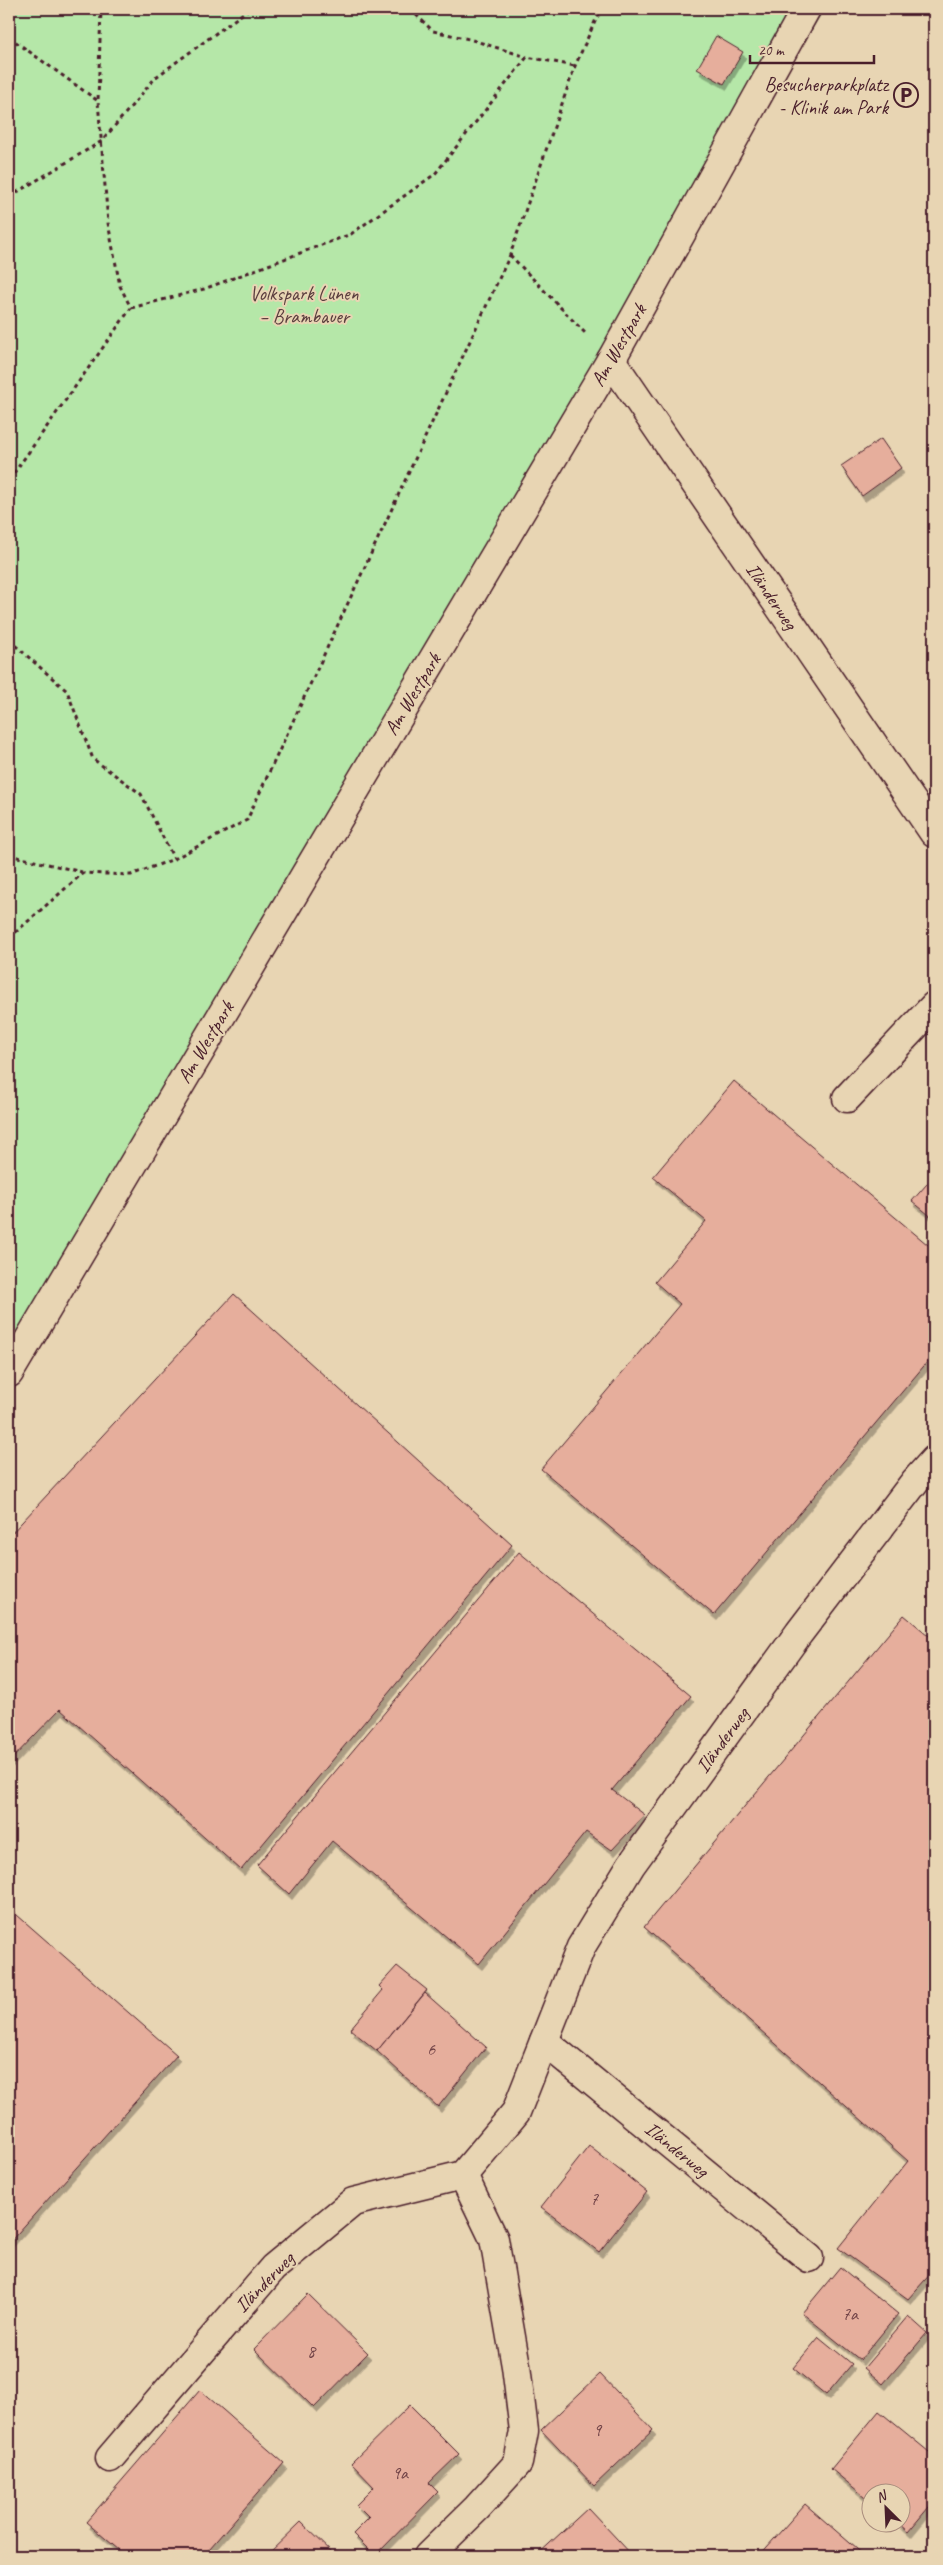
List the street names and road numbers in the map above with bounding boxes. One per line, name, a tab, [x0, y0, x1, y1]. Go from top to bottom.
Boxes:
street label: Am Westpark	[585, 298, 653, 391]
street label: Iländerweg	[740, 558, 804, 636]
street label: Am Westpark	[378, 647, 447, 740]
street label: Am Westpark	[171, 995, 240, 1088]
street label: Iländerweg	[690, 1701, 756, 1778]
street label: Iländerweg	[640, 2116, 715, 2184]
street label: Iländerweg	[229, 2245, 301, 2318]

